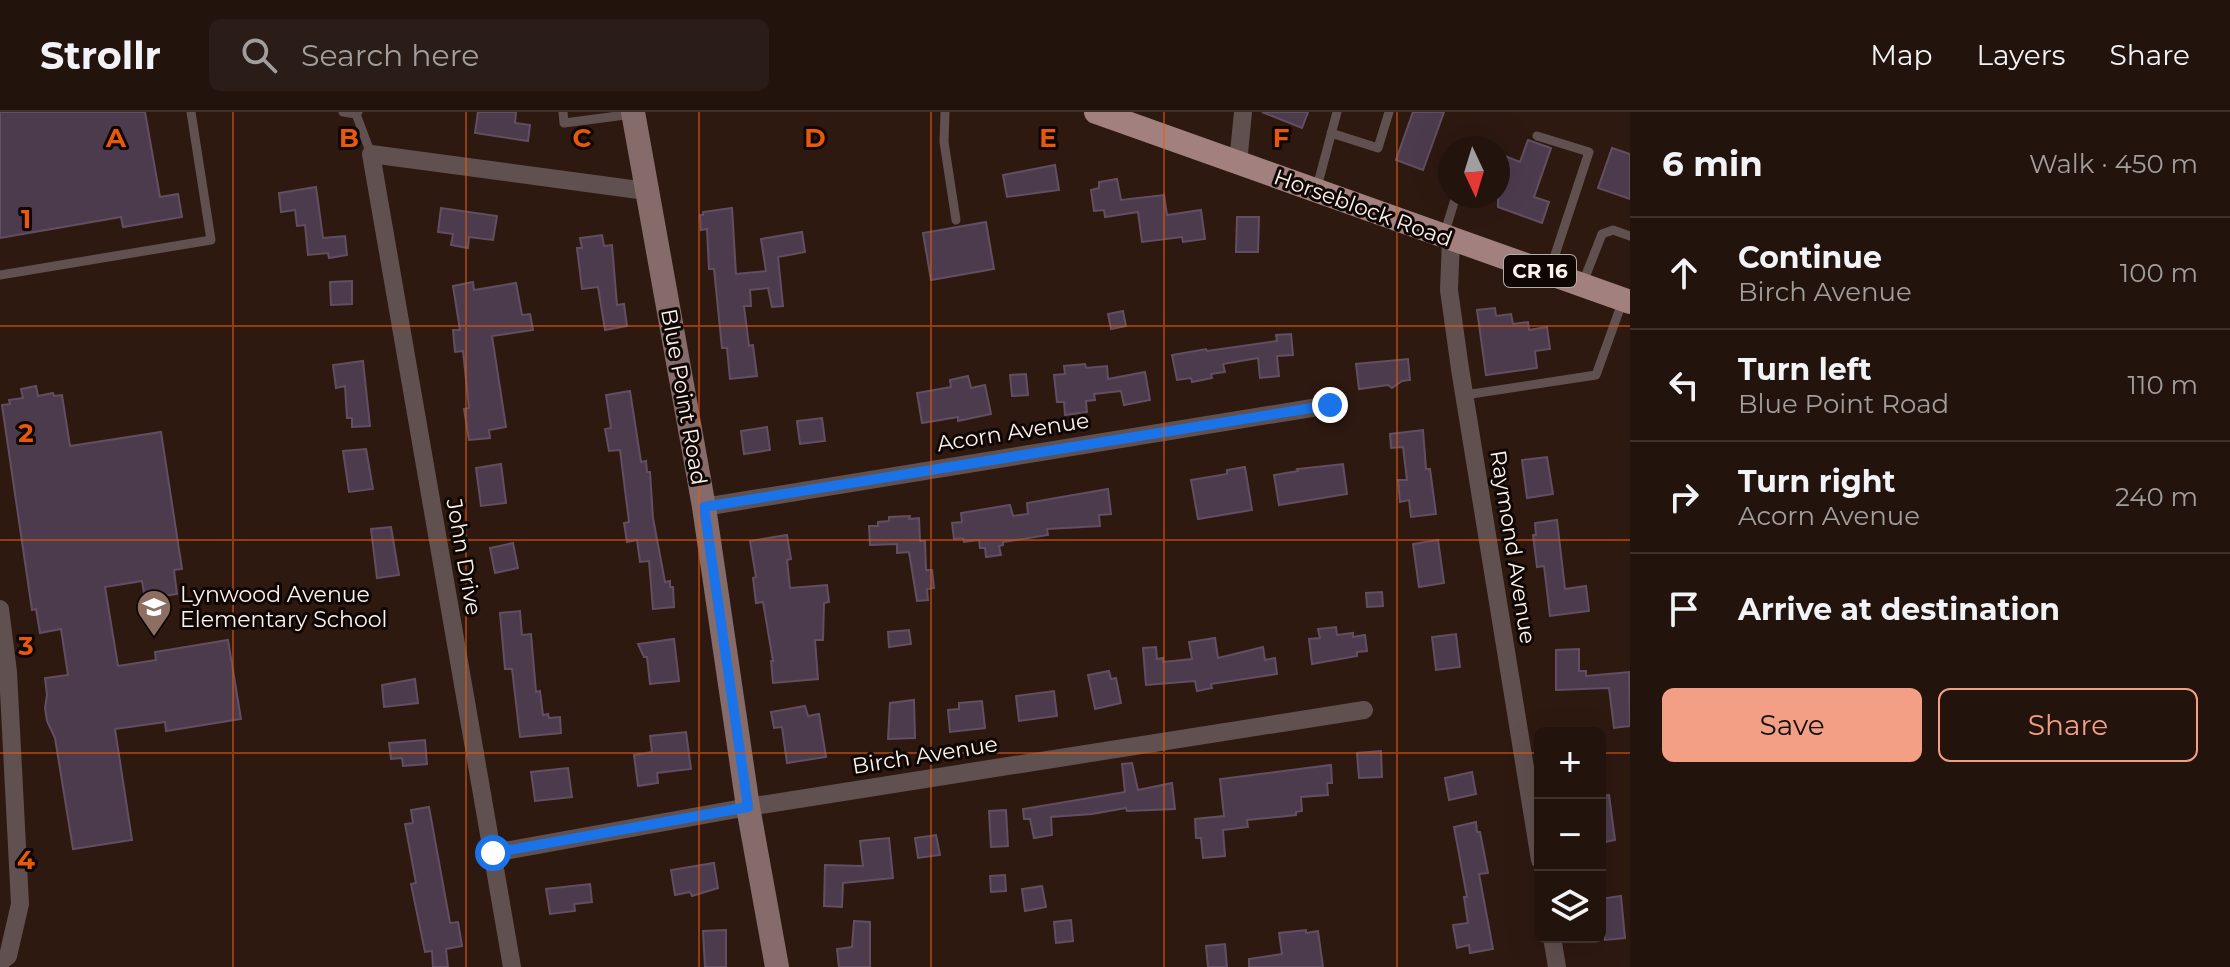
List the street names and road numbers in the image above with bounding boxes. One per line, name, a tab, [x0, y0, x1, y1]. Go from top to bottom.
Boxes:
street label: Horseblock Road	[1270, 163, 1456, 253]
road number: CR 16	[1504, 255, 1576, 287]
street label: Blue Point Road	[655, 307, 713, 487]
street label: Acorn Avenue	[935, 407, 1091, 457]
street label: Raymond Avenue	[1484, 448, 1542, 646]
street label: John Drive	[440, 496, 488, 617]
street label: Birch Avenue	[850, 730, 1000, 780]

